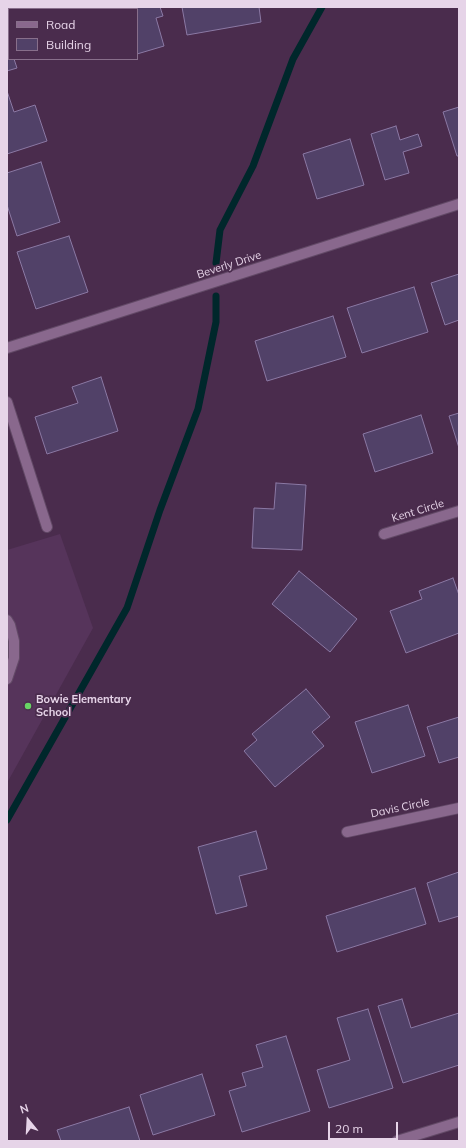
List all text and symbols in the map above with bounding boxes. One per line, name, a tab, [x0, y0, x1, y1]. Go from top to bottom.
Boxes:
legend	[8, 8, 138, 60]
text: Road	[46, 17, 75, 32]
text: Building	[46, 37, 91, 52]
street label: Beverly Drive	[195, 248, 263, 282]
street label: Kent Circle	[390, 497, 446, 525]
place label: Bowie Elementary School	[36, 693, 131, 719]
marker: Bowie Elementary School	[23, 701, 33, 711]
street label: Davis Circle	[369, 795, 431, 821]
north arrow	[8, 1100, 48, 1140]
text: N	[18, 1101, 30, 1117]
scale bar	[330, 1114, 400, 1140]
text: 20 m	[335, 1121, 363, 1136]

